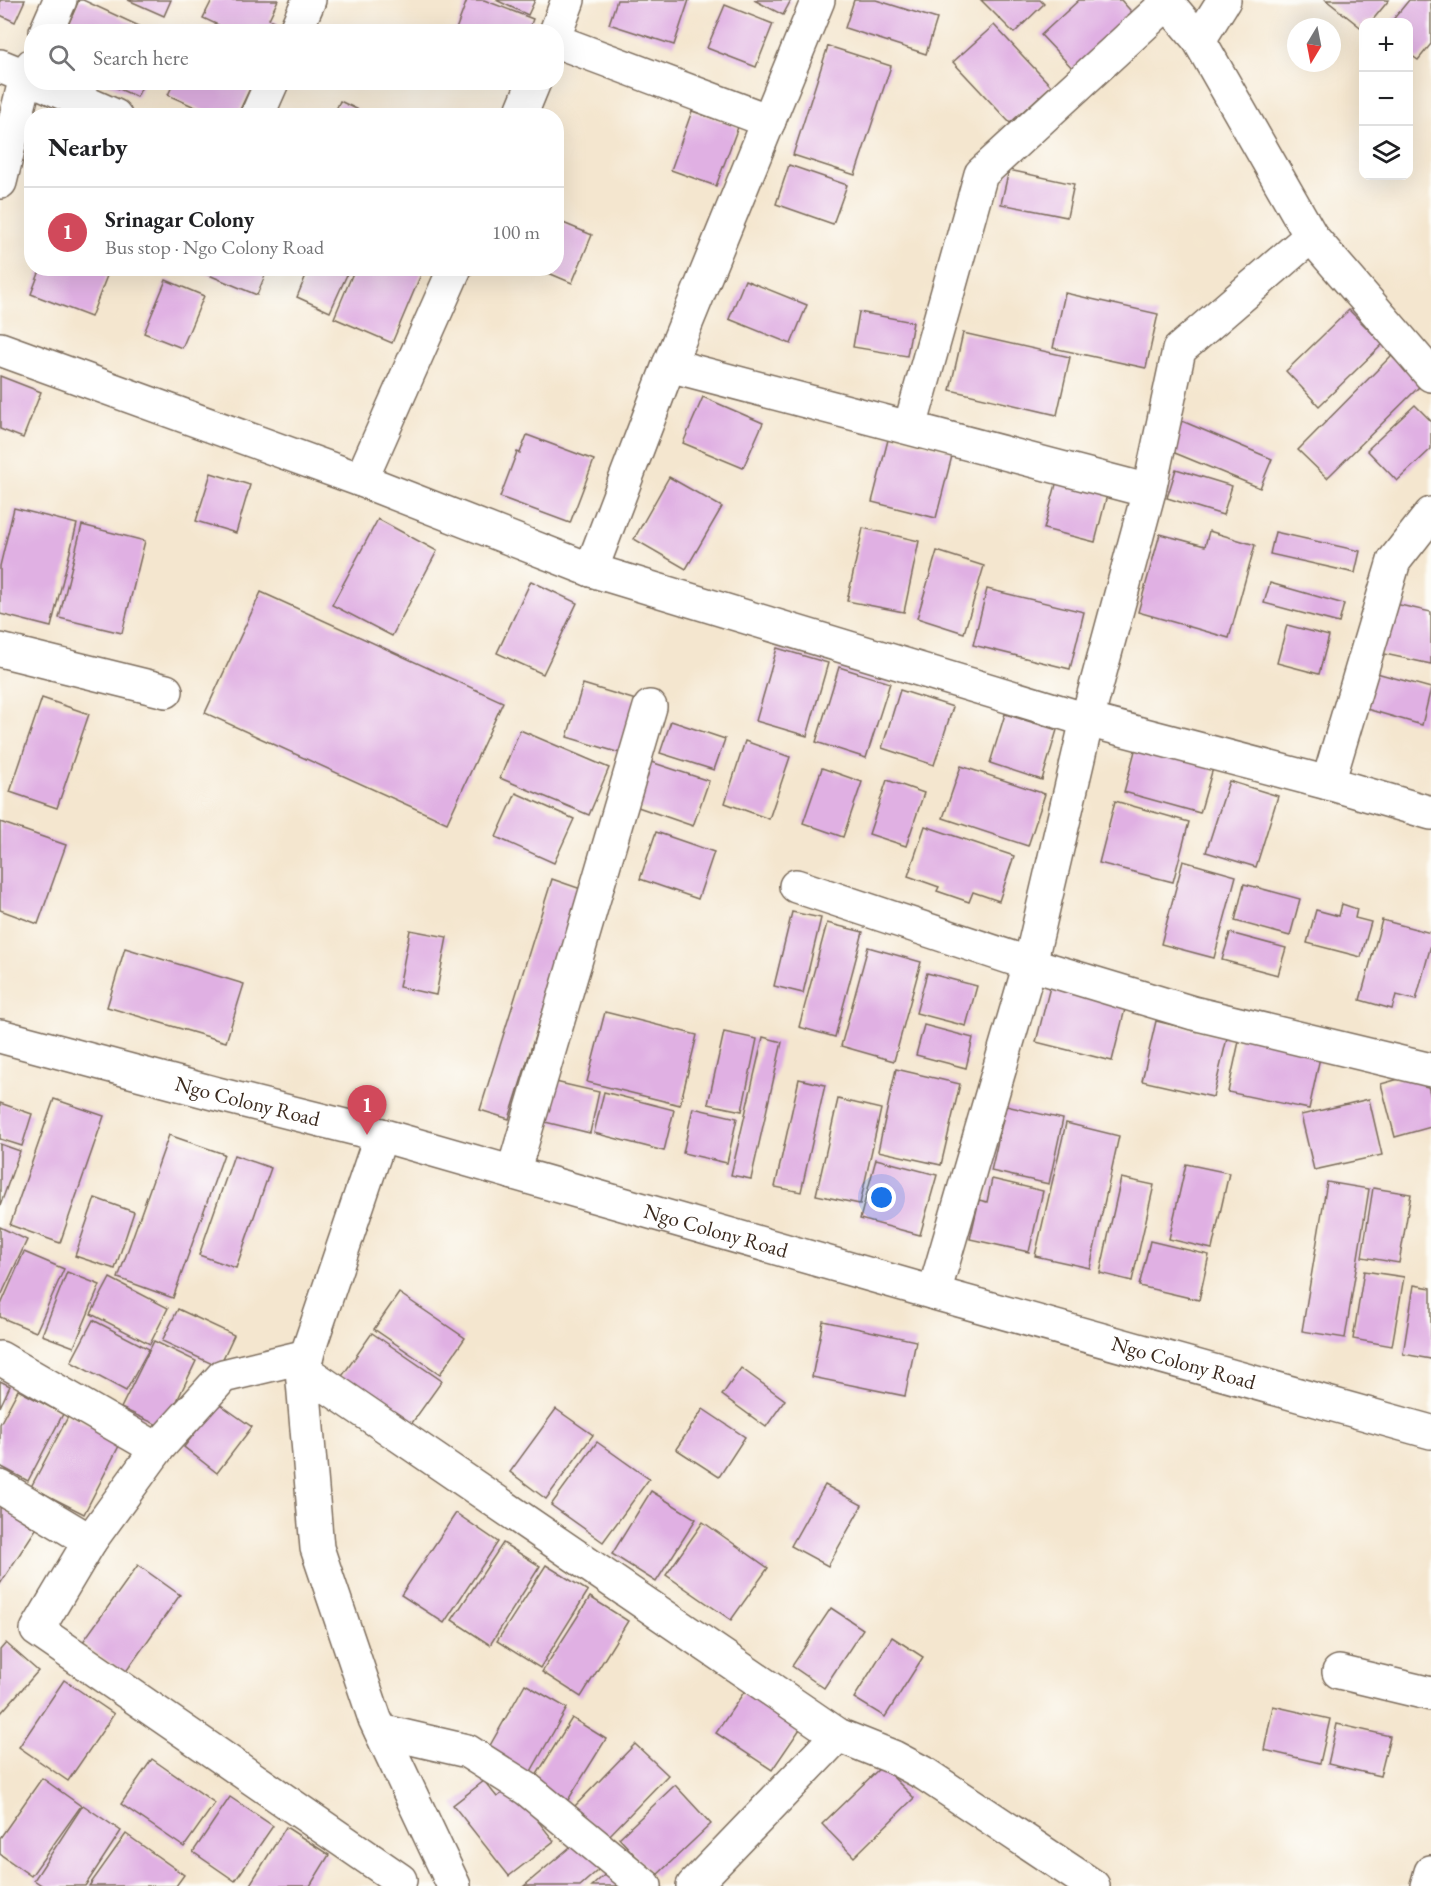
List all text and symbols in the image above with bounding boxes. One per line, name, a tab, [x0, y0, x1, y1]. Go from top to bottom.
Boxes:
north arrow	[1287, 18, 1341, 72]
map controls	[1359, 18, 1413, 180]
button: +	[1359, 18, 1413, 72]
search box	[24, 24, 564, 90]
icon: search	[45, 41, 78, 74]
text: Search here	[93, 43, 188, 72]
button: −	[1359, 72, 1413, 126]
button: layers	[1359, 126, 1413, 180]
text: Nearby	[48, 130, 128, 164]
text: Srinagar Colony	[105, 205, 254, 234]
text: 1	[62, 219, 73, 245]
text: 100 m	[492, 219, 540, 245]
text: Bus stop · Ngo Colony Road	[105, 234, 324, 260]
street label: Ngo Colony Road	[172, 1069, 323, 1132]
pin: 1	[348, 1086, 386, 1135]
your location	[867, 1183, 896, 1212]
street label: Ngo Colony Road	[641, 1197, 792, 1264]
street label: Ngo Colony Road	[1109, 1329, 1259, 1395]

